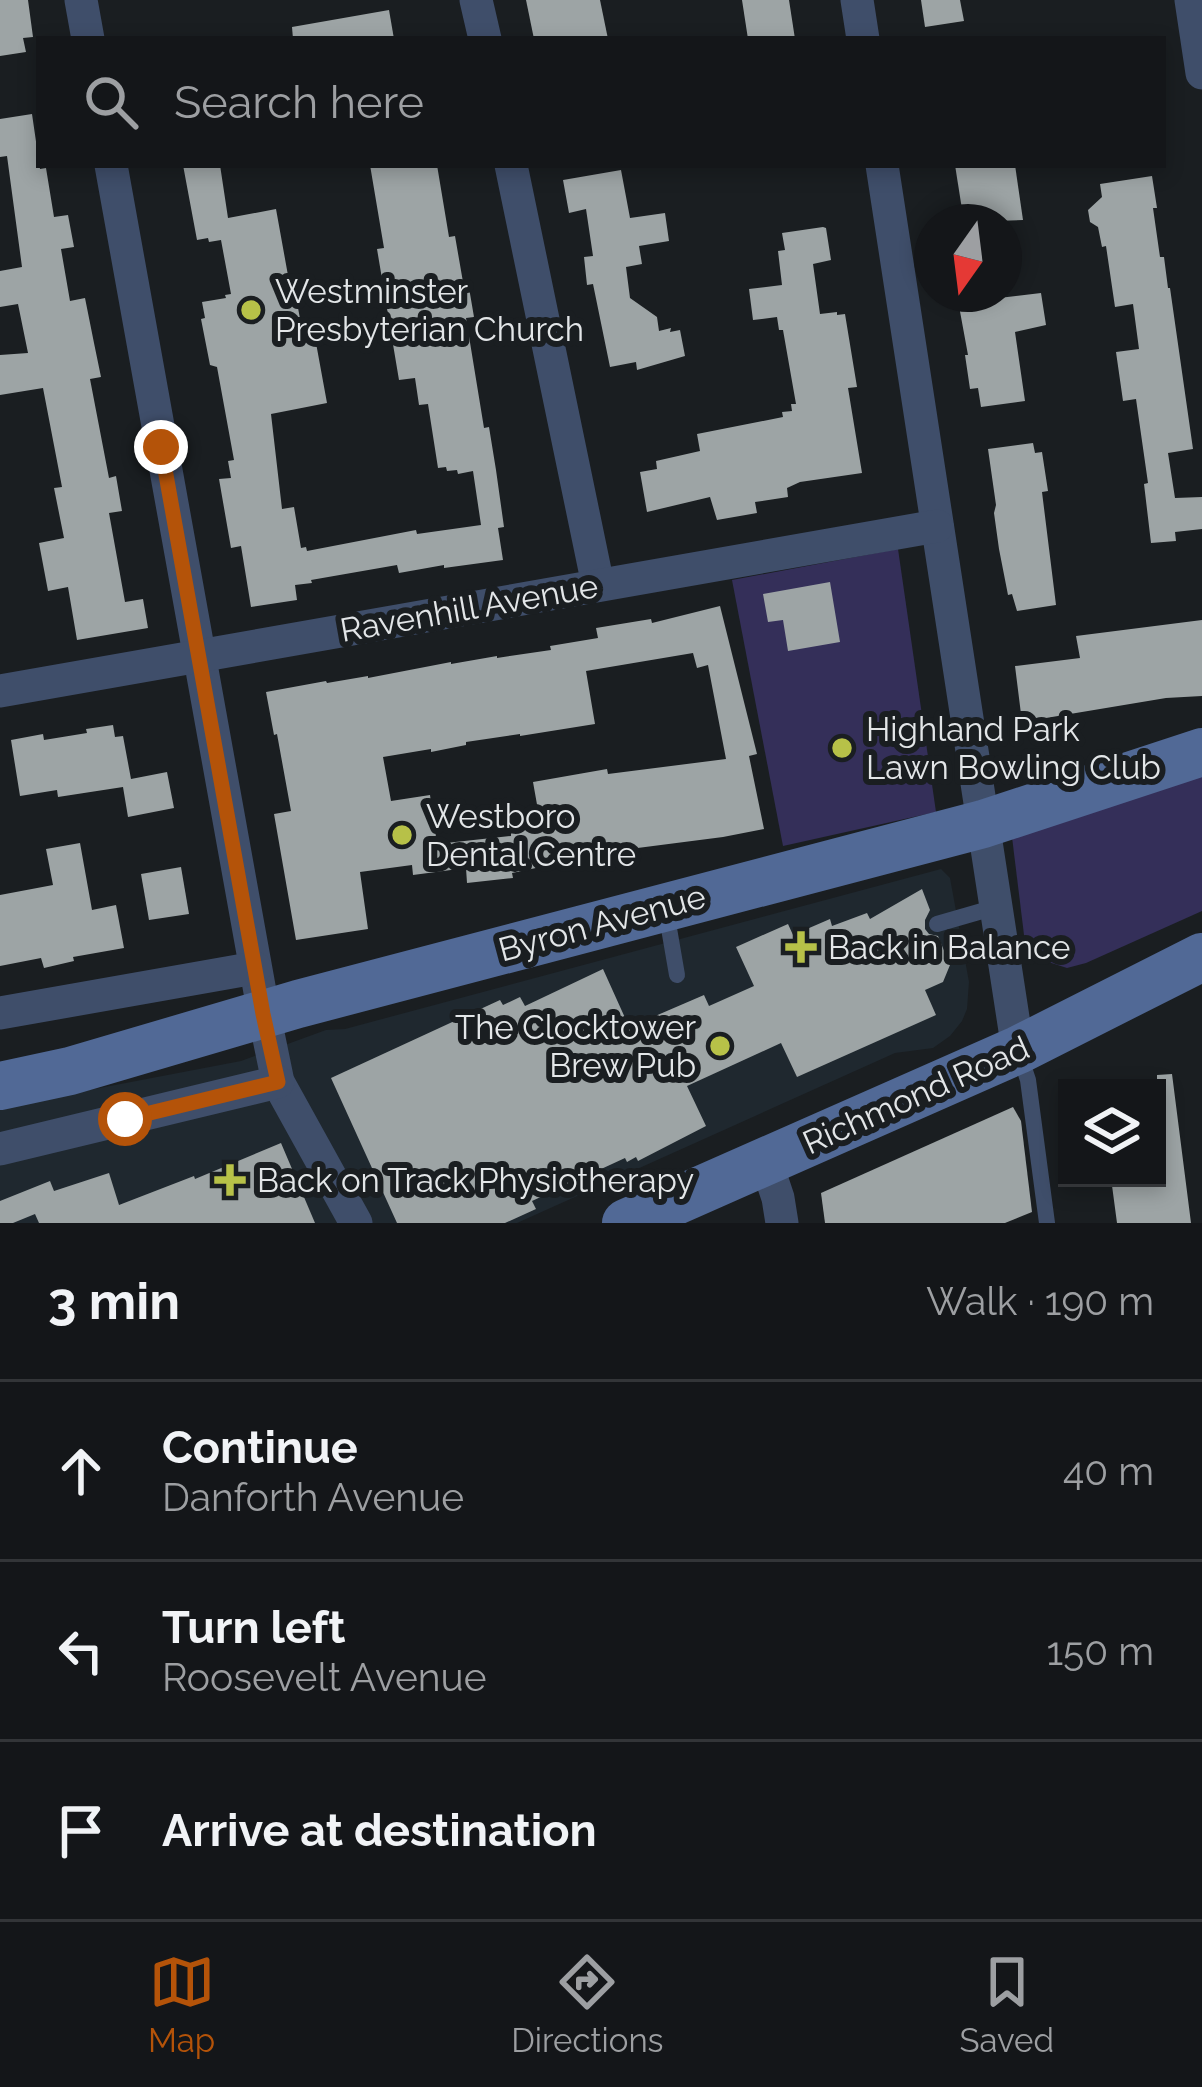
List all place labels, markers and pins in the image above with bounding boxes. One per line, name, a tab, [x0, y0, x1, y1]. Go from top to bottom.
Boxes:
place label: Westminster Presbyterian Church	[275, 272, 584, 349]
marker: Westminster Presbyterian Church	[238, 297, 264, 323]
place label: Highland Park Lawn Bowling Club	[866, 710, 1161, 787]
marker: Highland Park Lawn Bowling Club	[829, 735, 855, 761]
place label: Westboro Dental Centre	[426, 797, 636, 874]
marker: Westboro Dental Centre	[389, 822, 415, 848]
place label: Back in Balance	[828, 928, 1070, 967]
marker: Back in Balance	[785, 931, 817, 963]
place label: The Clocktower Brew Pub	[455, 1008, 696, 1085]
marker: The Clocktower Brew Pub	[707, 1033, 733, 1059]
place label: Back on Track Physiotherapy	[257, 1161, 694, 1200]
marker: Back on Track Physiotherapy	[214, 1164, 246, 1196]

